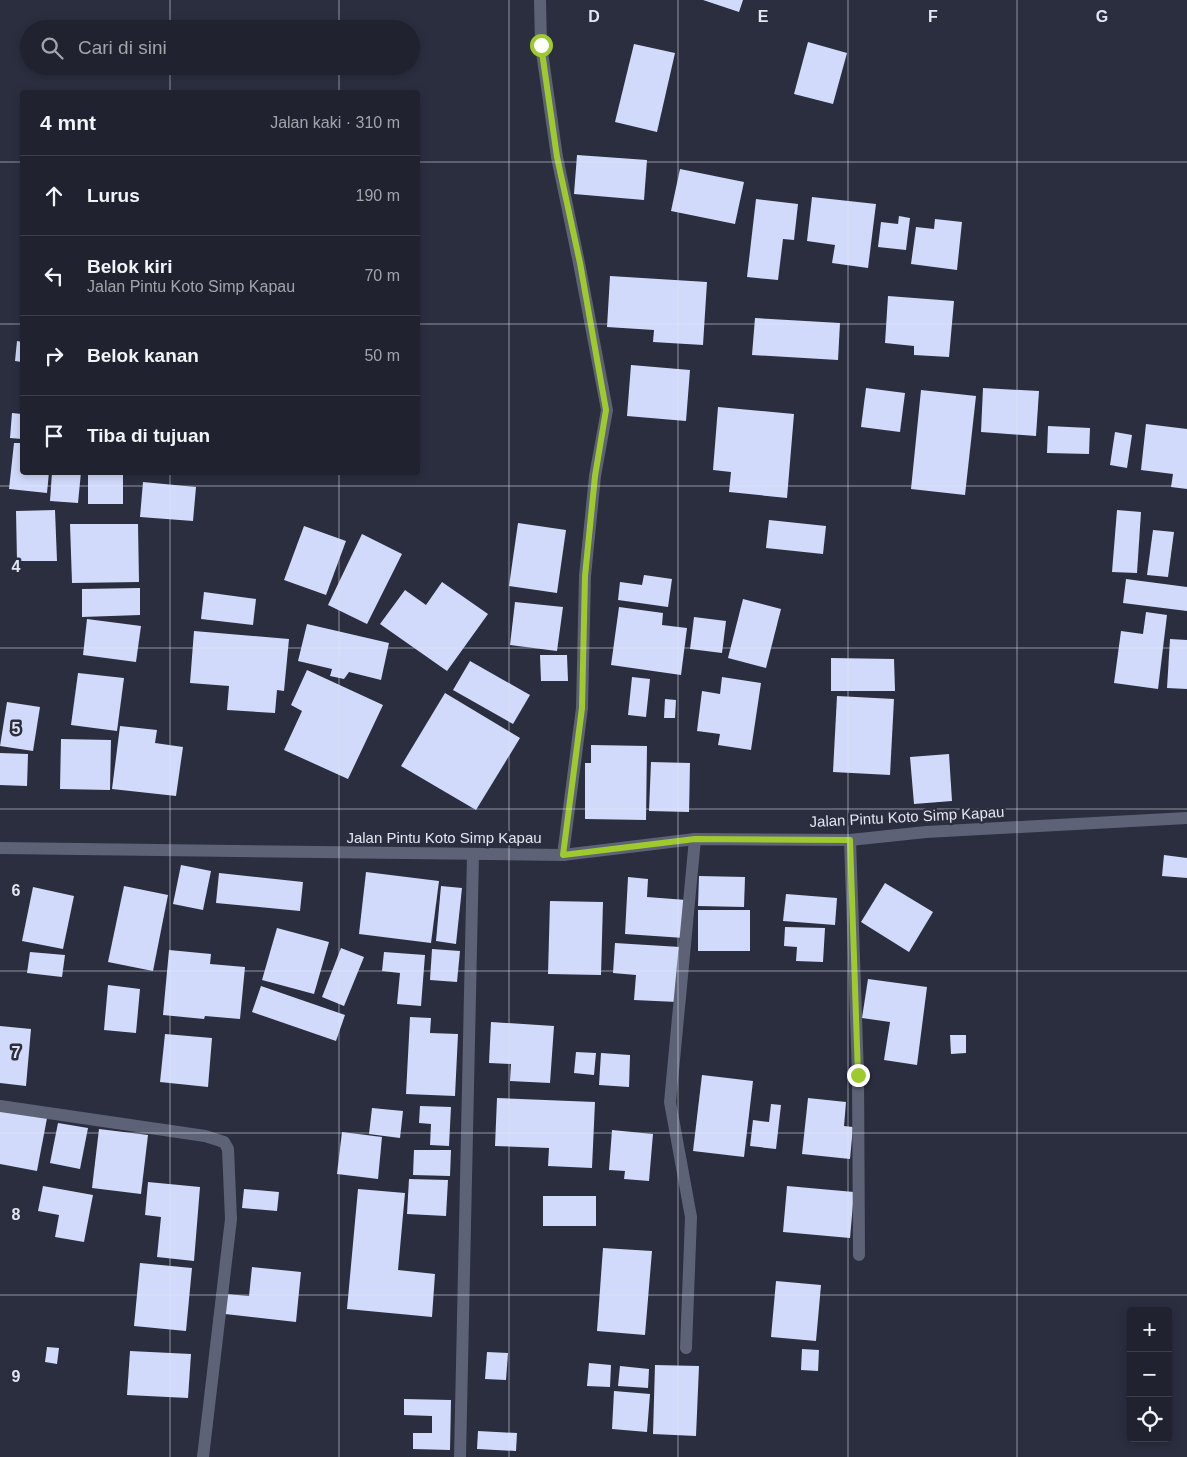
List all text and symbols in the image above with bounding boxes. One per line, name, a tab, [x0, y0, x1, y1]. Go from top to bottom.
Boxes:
text: D	[588, 8, 600, 25]
text: E	[758, 8, 769, 25]
text: F	[928, 8, 938, 25]
text: G	[1096, 8, 1108, 25]
search box	[20, 20, 420, 75]
icon: search	[38, 34, 66, 62]
route start	[530, 34, 553, 57]
text: Cari di sini	[78, 37, 167, 58]
text: 4 mnt	[40, 111, 96, 134]
text: Jalan kaki · 310 m	[270, 114, 400, 131]
icon: ahead	[40, 182, 68, 210]
text: Lurus	[87, 185, 140, 206]
text: 190 m	[356, 187, 400, 204]
text: Belok kiri	[87, 256, 173, 277]
icon: left	[40, 262, 68, 290]
text: 70 m	[364, 267, 400, 284]
text: Jalan Pintu Koto Simp Kapau	[87, 278, 295, 295]
icon: right	[40, 342, 68, 370]
text: Belok kanan	[87, 345, 199, 366]
text: 50 m	[364, 347, 400, 364]
icon: arrive	[40, 422, 68, 450]
text: Tiba di tujuan	[87, 425, 210, 446]
text: 4	[12, 558, 21, 575]
text: 5	[12, 720, 21, 737]
street label: Jalan Pintu Koto Simp Kapau	[809, 803, 1005, 830]
street label: Jalan Pintu Koto Simp Kapau	[346, 829, 542, 846]
text: 6	[12, 882, 21, 899]
text: 7	[12, 1044, 21, 1061]
route end	[847, 1064, 870, 1087]
text: 8	[12, 1206, 21, 1223]
map controls	[1127, 1307, 1172, 1442]
button: +	[1127, 1307, 1172, 1352]
button: −	[1127, 1352, 1172, 1397]
text: 9	[12, 1368, 21, 1385]
button: locate	[1127, 1397, 1172, 1442]

